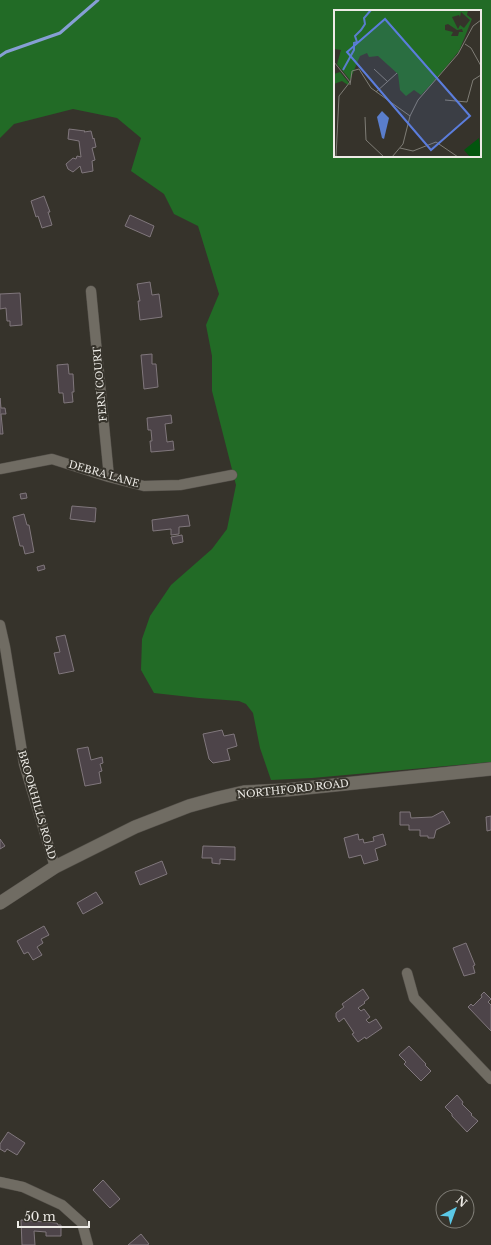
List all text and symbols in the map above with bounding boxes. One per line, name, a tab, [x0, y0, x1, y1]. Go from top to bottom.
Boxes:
inset map	[334, 10, 481, 157]
street label: FERN COURT	[90, 346, 110, 422]
street label: DEBRA LANE	[67, 458, 141, 490]
street label: BROOKHILLS ROAD	[15, 749, 59, 861]
street label: NORTHFORD ROAD	[237, 777, 350, 801]
north arrow	[435, 1189, 475, 1229]
text: N	[453, 1193, 471, 1211]
scale bar	[18, 1203, 89, 1229]
text: 50 m	[24, 1209, 56, 1224]

